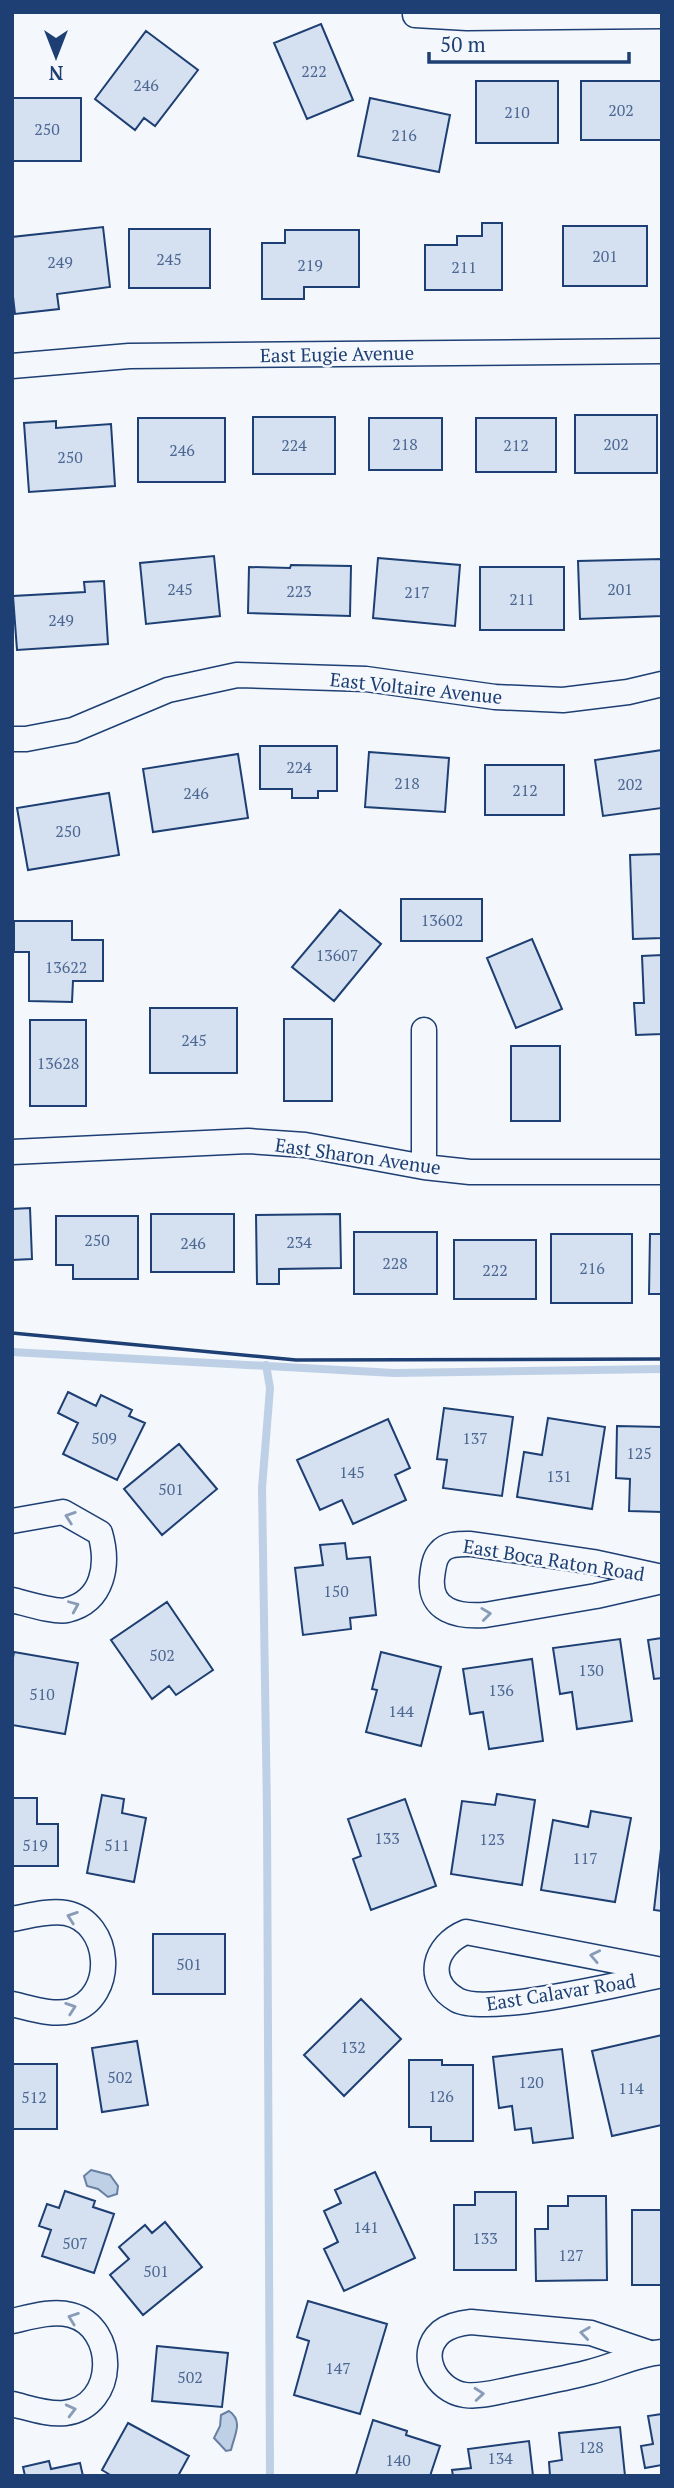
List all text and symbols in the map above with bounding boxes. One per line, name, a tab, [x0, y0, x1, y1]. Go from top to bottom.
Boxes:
north arrow	[21, 21, 91, 91]
scale bar	[429, 21, 628, 65]
text: 50 m	[440, 30, 486, 58]
house number: 222	[301, 60, 327, 82]
text: N	[48, 61, 63, 86]
house number: 246	[133, 74, 159, 96]
house number: 202	[608, 99, 634, 121]
house number: 210	[504, 101, 530, 123]
house number: 250	[34, 118, 60, 140]
house number: 216	[391, 124, 417, 146]
house number: 201	[592, 245, 618, 267]
house number: 245	[156, 248, 182, 270]
house number: 249	[47, 251, 73, 273]
house number: 219	[297, 254, 323, 276]
house number: 211	[451, 256, 477, 278]
street label: East Eugie Avenue	[260, 340, 414, 367]
house number: 218	[392, 433, 418, 455]
house number: 202	[603, 433, 629, 455]
house number: 224	[281, 434, 307, 456]
house number: 212	[503, 434, 529, 456]
house number: 246	[169, 439, 195, 461]
house number: 250	[57, 446, 83, 468]
house number: 245	[167, 578, 193, 600]
house number: 201	[607, 578, 633, 600]
house number: 223	[286, 580, 312, 602]
house number: 217	[404, 581, 430, 603]
house number: 211	[509, 588, 535, 610]
house number: 249	[48, 609, 74, 631]
street label: East Voltaire Avenue	[329, 666, 503, 709]
house number: 224	[286, 756, 312, 778]
house number: 218	[394, 772, 420, 794]
house number: 202	[617, 773, 643, 795]
house number: 212	[512, 779, 538, 801]
house number: 246	[183, 782, 209, 804]
house number: 250	[55, 820, 81, 842]
house number: 13602	[421, 909, 463, 931]
house number: 13607	[316, 944, 358, 966]
house number: 13622	[45, 956, 87, 978]
house number: 245	[181, 1029, 207, 1051]
house number: 13628	[37, 1052, 79, 1074]
street label: East Sharon Avenue	[274, 1132, 443, 1180]
house number: 250	[84, 1229, 110, 1251]
house number: 234	[286, 1231, 312, 1253]
house number: 246	[180, 1232, 206, 1254]
house number: 228	[382, 1252, 408, 1274]
house number: 216	[579, 1257, 605, 1279]
house number: 222	[482, 1259, 508, 1281]
house number: 509	[91, 1427, 117, 1449]
house number: 137	[462, 1427, 488, 1449]
house number: 125	[626, 1442, 652, 1464]
house number: 145	[339, 1461, 365, 1483]
house number: 131	[546, 1465, 572, 1487]
house number: 501	[158, 1478, 184, 1500]
one-way arrow	[64, 1511, 77, 1525]
street label: East Boca Raton Road	[462, 1533, 647, 1586]
house number: 150	[323, 1580, 349, 1602]
one-way arrow	[67, 1600, 79, 1614]
one-way arrow	[480, 1607, 491, 1622]
house number: 502	[149, 1644, 175, 1666]
house number: 130	[578, 1659, 604, 1681]
house number: 136	[488, 1679, 514, 1701]
house number: 510	[29, 1683, 55, 1705]
house number: 144	[388, 1700, 414, 1722]
house number: 133	[374, 1827, 400, 1849]
house number: 123	[479, 1828, 505, 1850]
house number: 519	[22, 1834, 48, 1856]
house number: 511	[104, 1834, 130, 1856]
house number: 117	[572, 1847, 598, 1869]
one-way arrow	[67, 1911, 79, 1925]
one-way arrow	[589, 1949, 601, 1964]
house number: 501	[176, 1953, 202, 1975]
street label: East Calavar Road	[484, 1967, 638, 2016]
one-way arrow	[64, 2002, 77, 2016]
house number: 132	[340, 2036, 366, 2058]
house number: 502	[107, 2066, 133, 2088]
house number: 120	[518, 2071, 544, 2093]
house number: 114	[618, 2077, 644, 2099]
house number: 126	[428, 2085, 454, 2107]
house number: 512	[21, 2086, 47, 2108]
house number: 141	[353, 2216, 379, 2238]
house number: 133	[472, 2227, 498, 2249]
house number: 507	[62, 2232, 88, 2254]
house number: 127	[558, 2244, 584, 2266]
house number: 501	[143, 2260, 169, 2282]
one-way arrow	[68, 2312, 80, 2326]
one-way arrow	[579, 2326, 591, 2341]
house number: 147	[325, 2357, 351, 2379]
house number: 502	[177, 2366, 203, 2388]
one-way arrow	[474, 2387, 485, 2402]
one-way arrow	[65, 2404, 77, 2418]
house number: 128	[578, 2436, 604, 2458]
house number: 134	[487, 2447, 513, 2469]
house number: 140	[385, 2449, 411, 2471]

